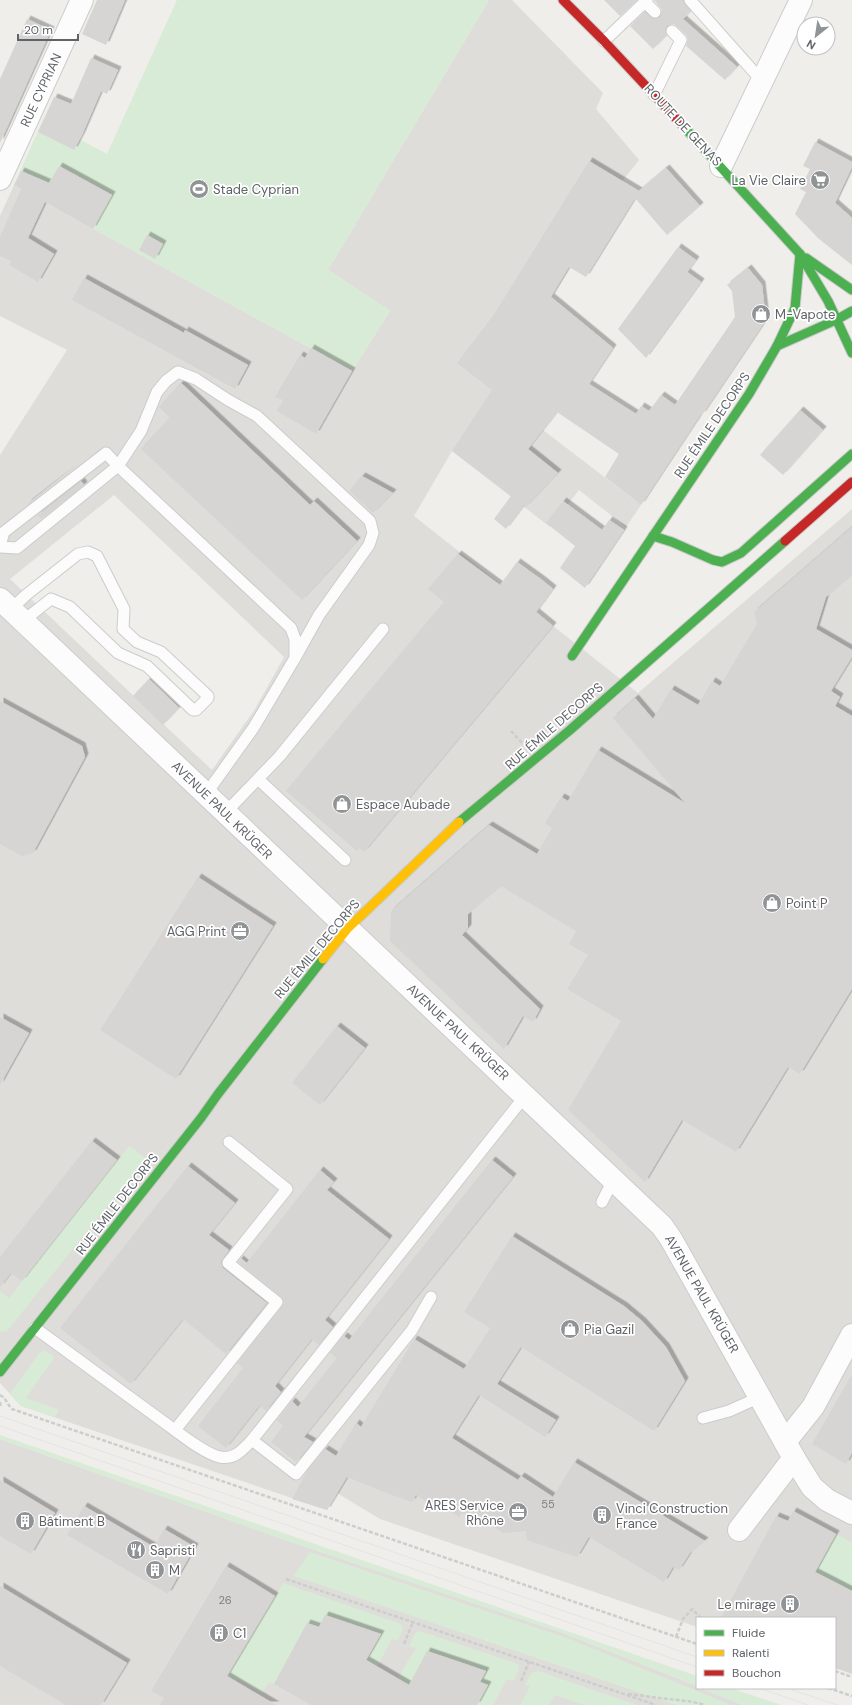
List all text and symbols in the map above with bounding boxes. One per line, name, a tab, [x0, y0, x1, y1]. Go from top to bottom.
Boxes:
scale bar	[18, 16, 78, 42]
north arrow	[796, 16, 836, 56]
text: 20 m	[24, 22, 53, 38]
text: N	[804, 37, 818, 53]
street label: RUE CYPRIAN	[17, 50, 65, 130]
street label: ROUTE DE GENAS	[640, 80, 726, 170]
supermarket icon: La Vie Claire	[809, 169, 831, 191]
place label: La Vie Claire	[732, 172, 806, 189]
sports icon: Stade Cyprian	[188, 178, 210, 200]
place label: Stade Cyprian	[213, 181, 299, 198]
shop icon: M-Vapote	[750, 303, 772, 325]
place label: M-Vapote	[775, 306, 835, 323]
street label: RUE ÉMILE DECORPS	[669, 368, 754, 481]
street label: RUE ÉMILE DECORPS	[501, 678, 607, 773]
street label: AVENUE PAUL KRÜGER	[168, 757, 276, 863]
shop icon: Espace Aubade	[331, 793, 353, 815]
place label: Espace Aubade	[356, 796, 450, 813]
shop icon: Point P	[761, 892, 783, 914]
street label: RUE ÉMILE DECORPS	[270, 895, 364, 1002]
place label: Point P	[786, 895, 828, 912]
office icon: AGG Print	[229, 920, 251, 942]
place label: AGG Print	[167, 923, 226, 940]
street label: AVENUE PAUL KRÜGER	[403, 980, 513, 1084]
street label: RUE ÉMILE DECORPS	[71, 1149, 162, 1258]
street label: AVENUE PAUL KRÜGER	[661, 1232, 743, 1356]
shop icon: Pia Gazil	[559, 1318, 581, 1340]
place label: Pia Gazil	[584, 1321, 634, 1338]
place label: ARES Service Rhône	[425, 1497, 504, 1529]
house number: 55	[541, 1497, 555, 1511]
place label: Vinci Construction France	[616, 1500, 728, 1532]
office icon: ARES Service Rhône	[507, 1501, 529, 1523]
building icon: Vinci Construction France	[591, 1504, 613, 1526]
building icon: Bâtiment B	[14, 1510, 36, 1532]
place label: Bâtiment B	[39, 1513, 105, 1530]
restaurant icon: Sapristi	[125, 1539, 147, 1561]
place label: Sapristi	[150, 1542, 195, 1559]
building icon: M	[144, 1559, 166, 1581]
place label: M	[169, 1562, 180, 1579]
house number: 26	[218, 1593, 232, 1607]
building icon: Le mirage	[779, 1593, 801, 1615]
place label: Le mirage	[718, 1596, 776, 1613]
legend	[696, 1617, 836, 1689]
building icon: C1	[208, 1622, 230, 1644]
place label: C1	[233, 1625, 246, 1642]
text: Fluide	[732, 1625, 765, 1641]
text: Ralenti	[732, 1645, 770, 1661]
text: Bouchon	[732, 1665, 781, 1681]

